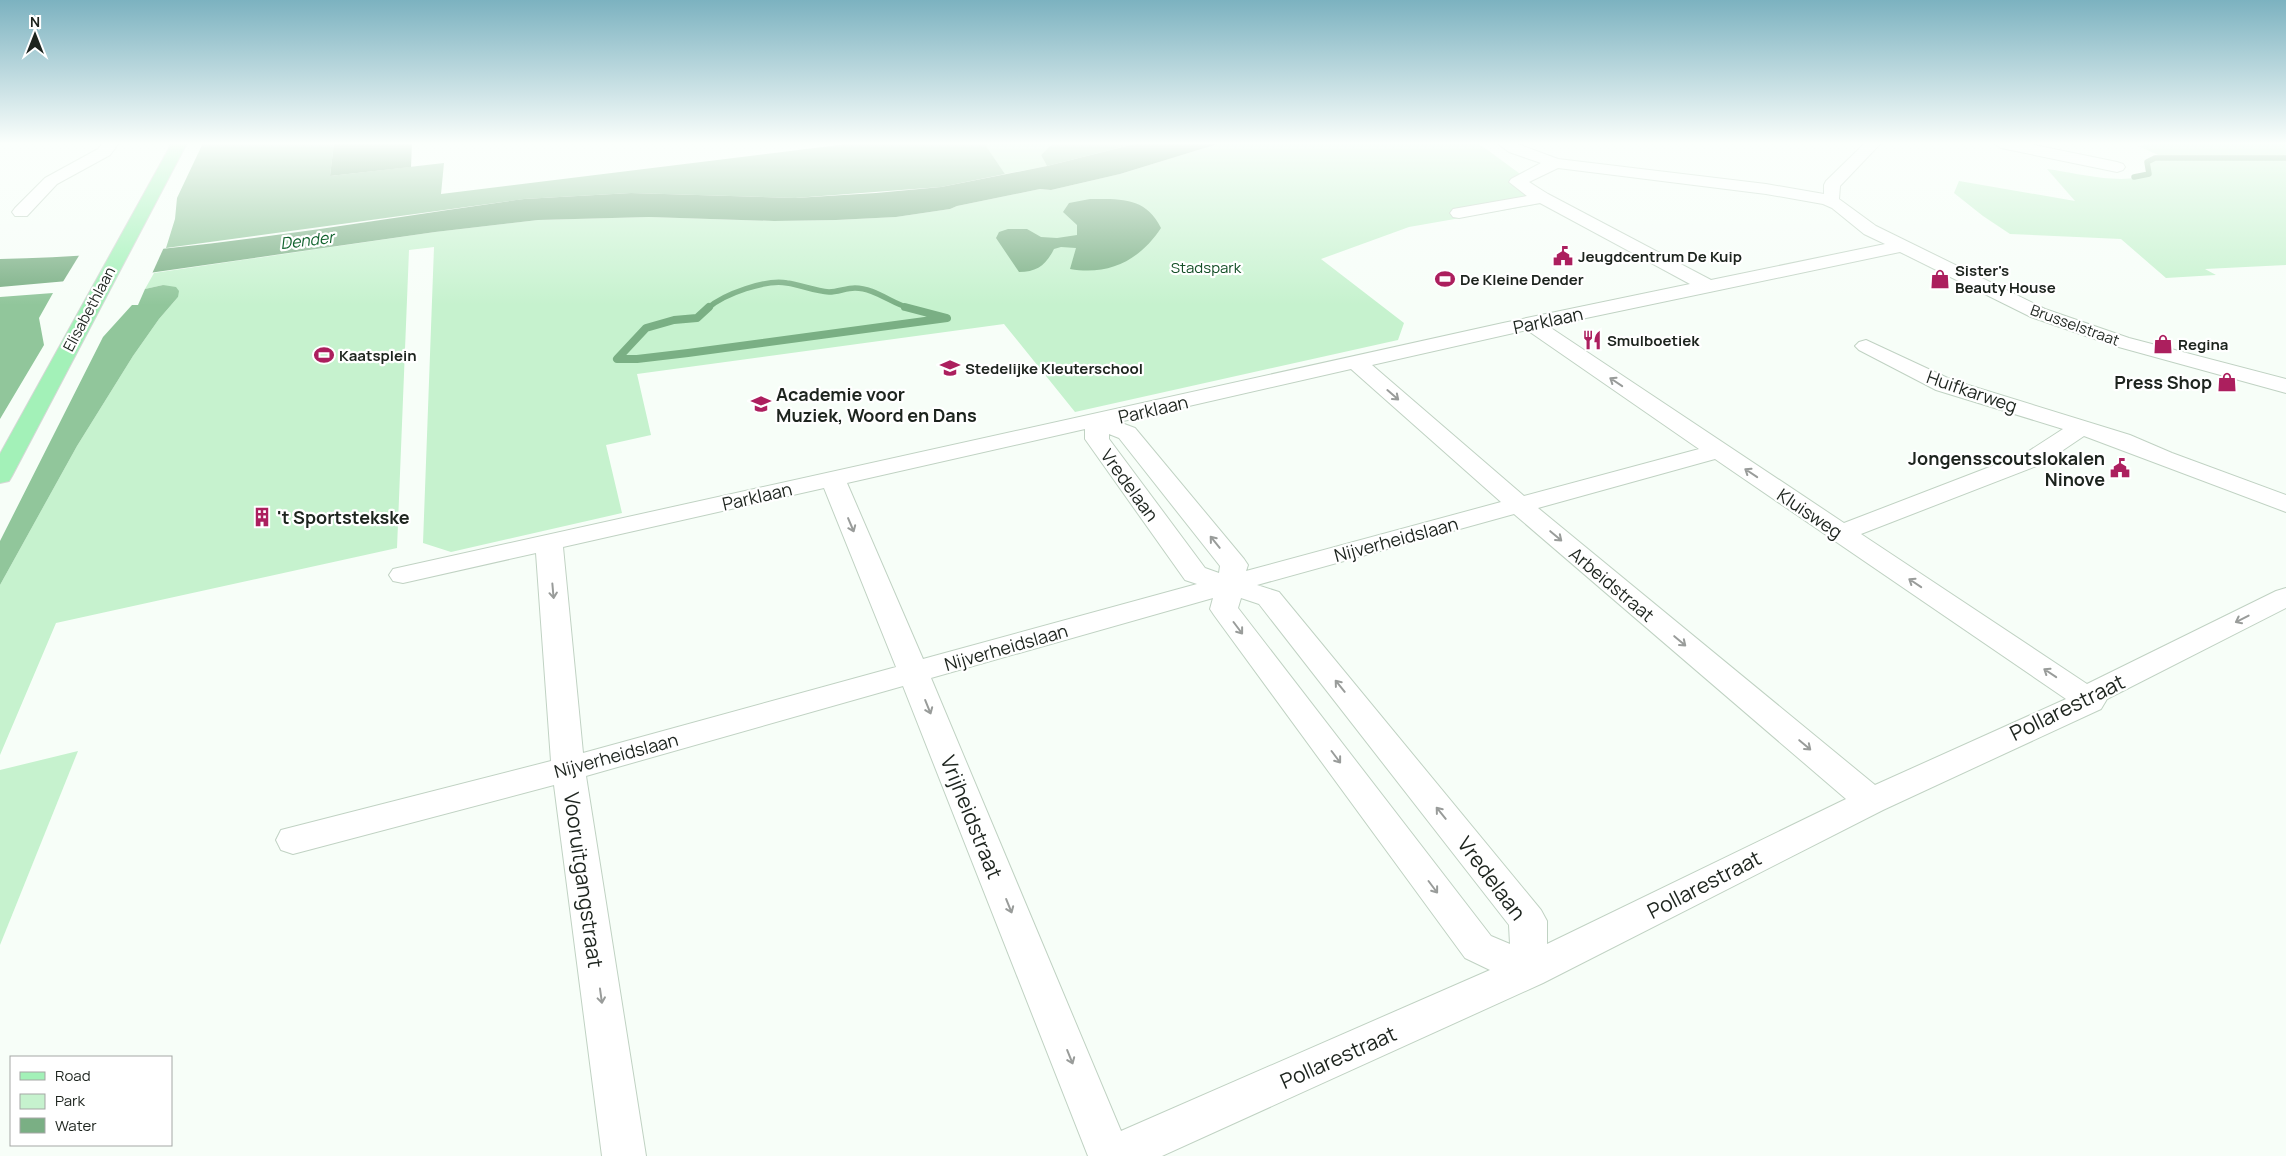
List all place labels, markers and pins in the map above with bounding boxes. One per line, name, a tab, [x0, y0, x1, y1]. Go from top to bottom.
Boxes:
public building icon: Jeugdcentrum De Kuip	[1552, 245, 1574, 267]
place label: Jeugdcentrum De Kuip	[1578, 246, 1742, 267]
place label: Sister's Beauty House	[1955, 260, 2056, 298]
sports icon: De Kleine Dender	[1434, 268, 1456, 290]
shop icon: Sister's Beauty House	[1929, 268, 1951, 290]
place label: De Kleine Dender	[1460, 269, 1584, 290]
restaurant icon: Smulboetiek	[1581, 329, 1603, 351]
place label: Smulboetiek	[1607, 330, 1700, 351]
shop icon: Regina	[2152, 333, 2174, 355]
place label: Regina	[2178, 334, 2228, 355]
sports icon: Kaatsplein	[313, 344, 335, 366]
place label: Kaatsplein	[339, 345, 417, 366]
school or university icon: Stedelijke Kleuterschool	[939, 357, 961, 379]
place label: Stedelijke Kleuterschool	[965, 358, 1143, 379]
place label: Press Shop	[2114, 370, 2212, 394]
shop icon: Press Shop	[2216, 371, 2238, 393]
place label: Academie voor Muziek, Woord en Dans	[776, 382, 977, 427]
school or university icon: Academie voor Muziek, Woord en Dans	[750, 393, 772, 415]
place label: Jongensscoutslokalen Ninove	[1908, 446, 2105, 491]
public building icon: Jongensscoutslokalen Ninove	[2109, 457, 2131, 479]
place label: 't Sportstekske	[277, 505, 410, 529]
building icon: 't Sportstekske	[251, 506, 273, 528]

